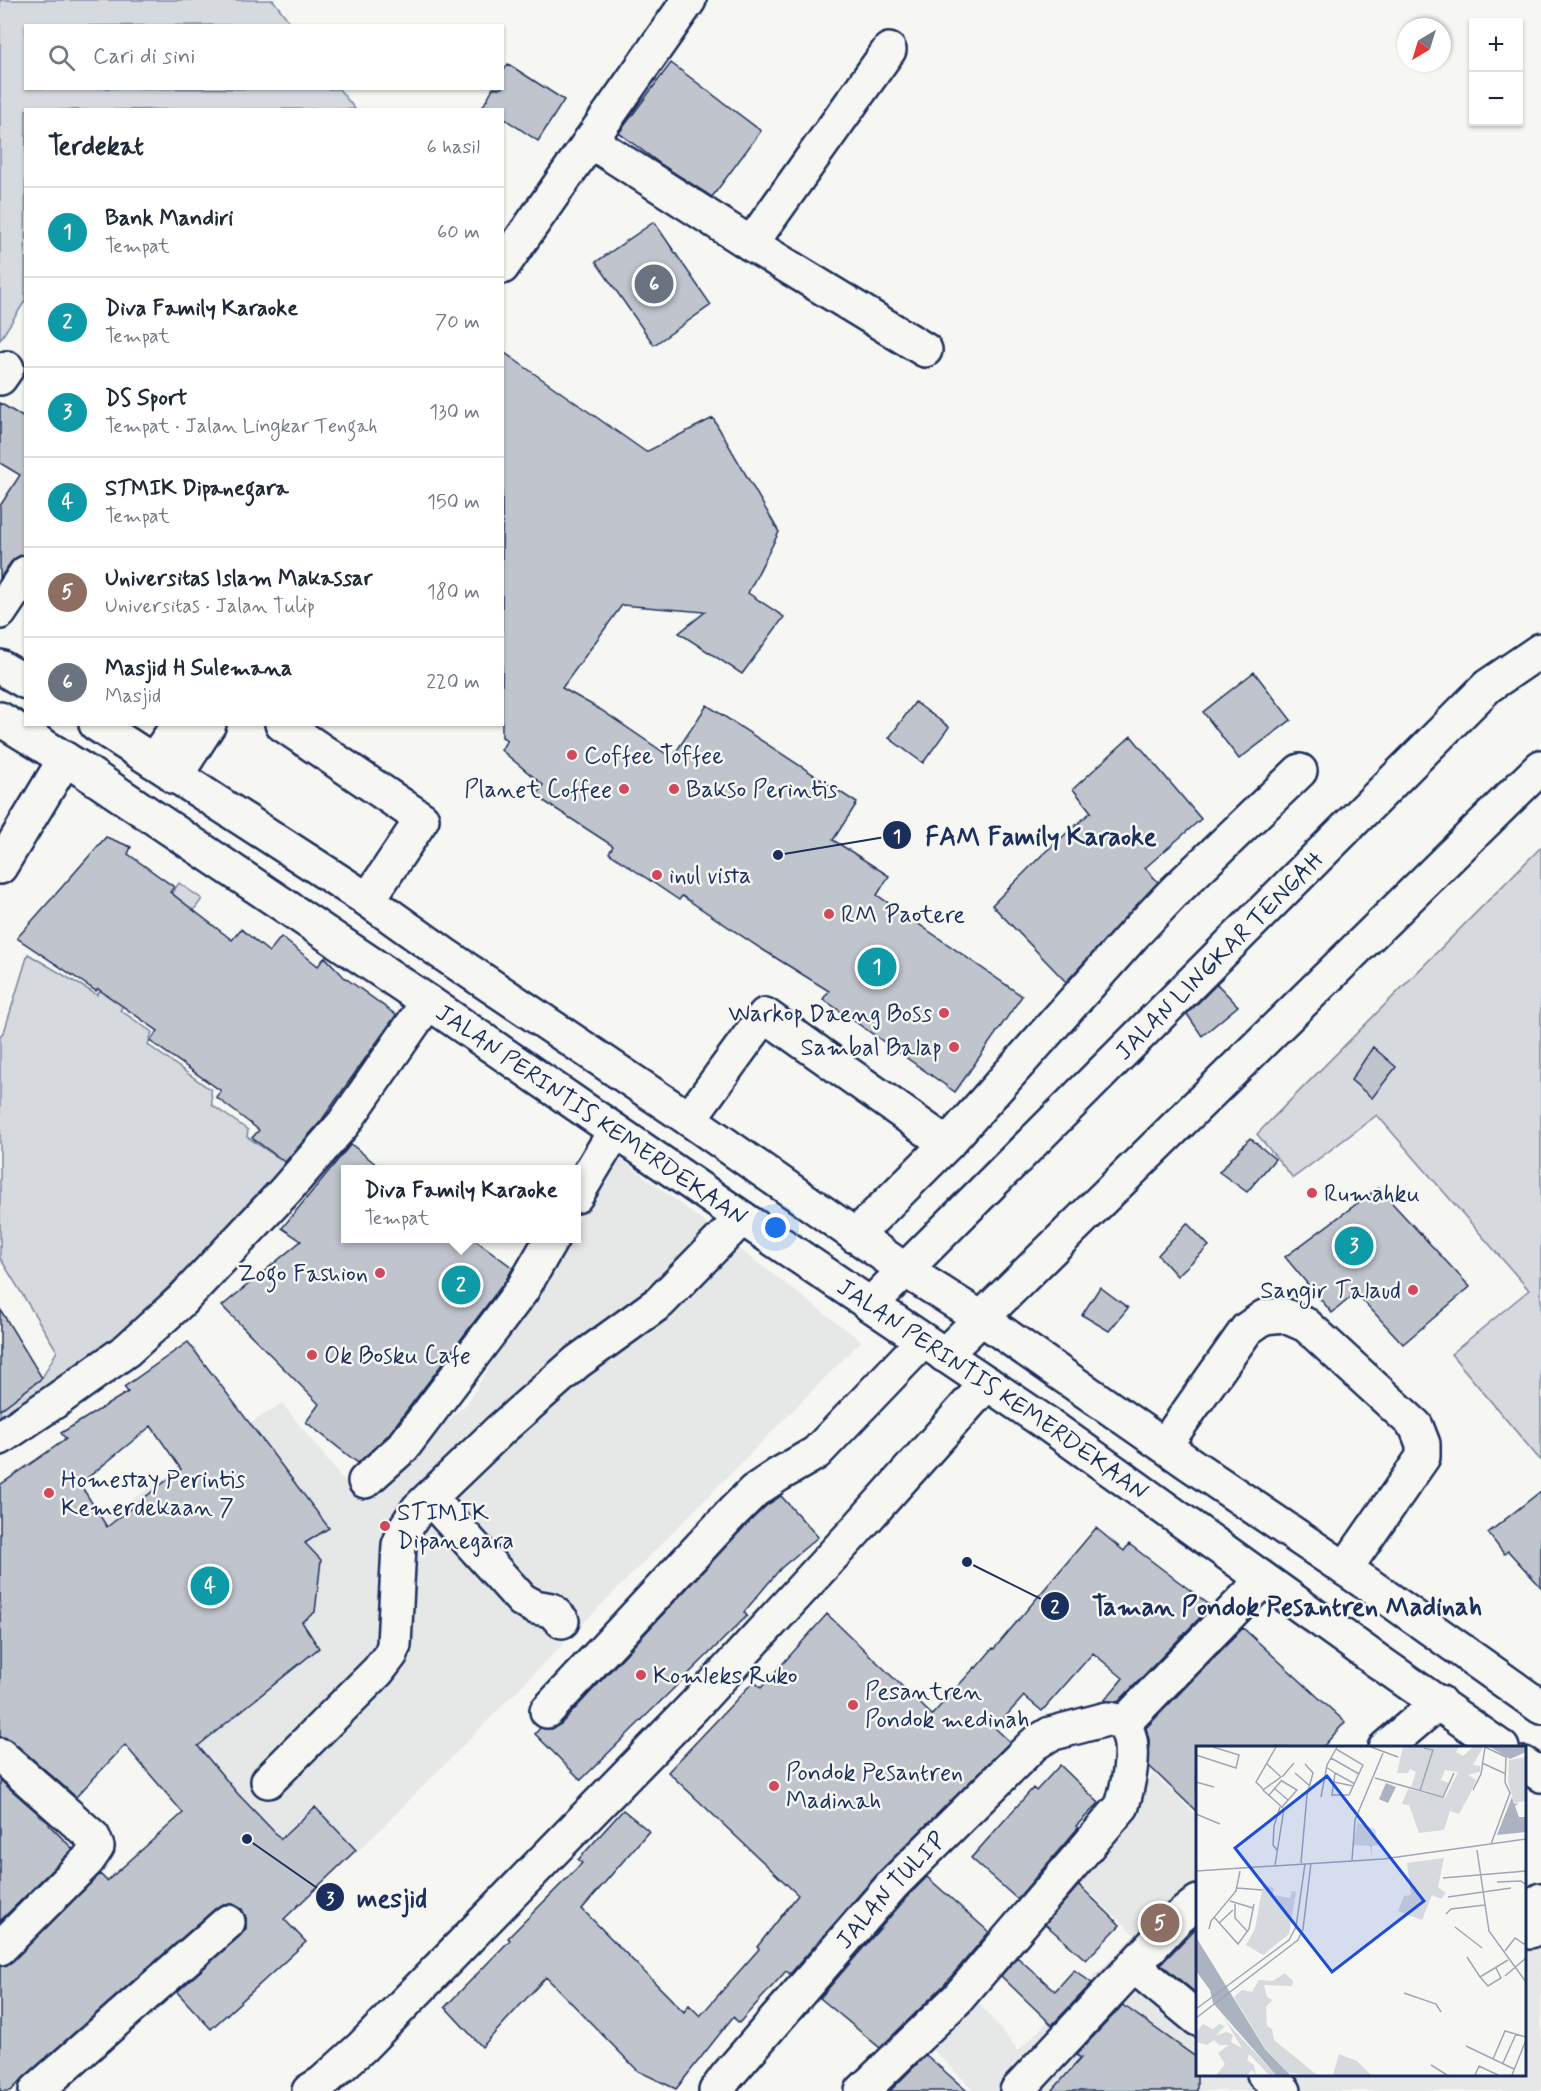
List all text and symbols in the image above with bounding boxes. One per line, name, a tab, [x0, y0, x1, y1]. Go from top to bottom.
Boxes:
north arrow	[1397, 18, 1451, 72]
map controls	[1469, 18, 1523, 126]
button: +	[1469, 18, 1523, 72]
search box	[24, 24, 504, 90]
icon: search	[45, 41, 78, 74]
text: Cari di sini	[93, 43, 195, 71]
button: −	[1469, 72, 1523, 126]
text: Terdekat	[48, 130, 144, 164]
text: 6 hasil	[427, 134, 480, 161]
text: Bank Mandiri	[105, 205, 233, 233]
text: 1	[63, 219, 72, 246]
text: 60 m	[437, 219, 480, 246]
text: Tempat	[105, 233, 170, 260]
pin: 6	[634, 262, 674, 306]
text: Diva Family Karaoke	[105, 295, 298, 323]
text: 2	[63, 309, 72, 336]
text: 70 m	[435, 309, 480, 336]
text: Tempat	[105, 323, 170, 350]
text: DS Sport	[105, 385, 187, 413]
text: 3	[63, 399, 72, 426]
text: 130 m	[429, 399, 480, 426]
text: Tempat · Jalan Lingkar Tengah	[105, 413, 378, 440]
text: STMIK Dipanegara	[105, 475, 289, 503]
text: 4	[62, 489, 73, 516]
text: 150 m	[427, 489, 480, 516]
text: Tempat	[105, 503, 170, 530]
text: Universitas Islam Makassar	[105, 565, 373, 593]
text: 5	[62, 579, 74, 606]
text: 180 m	[427, 579, 480, 606]
text: Universitas · Jalan Tulip	[105, 593, 315, 620]
text: Masjid H Sulemana	[105, 655, 292, 683]
text: 6	[62, 669, 73, 696]
text: 220 m	[426, 669, 480, 696]
text: Masjid	[105, 683, 161, 710]
place label: Coffee Toffee	[584, 741, 723, 772]
marker: Coffee Toffee	[565, 748, 579, 762]
place label: Planet Coffee	[464, 775, 612, 806]
place label: Bakso Perintis	[686, 775, 838, 806]
marker: Planet Coffee	[617, 782, 631, 796]
marker: Bakso Perintis	[667, 782, 681, 796]
callout: FAM Family Karaoke	[882, 813, 1170, 857]
text: FAM Family Karaoke	[925, 821, 1157, 855]
text: 1	[893, 825, 901, 849]
street label: JALAN LINGKAR TENGAH	[1109, 845, 1331, 1068]
place label: inul vista	[669, 861, 751, 892]
marker: inul vista	[650, 868, 664, 882]
place label: RM Paotere	[841, 900, 965, 931]
marker: RM Paotere	[822, 907, 836, 921]
pin: 1	[858, 944, 896, 990]
street label: JALAN PERINTIS KEMERDEKAAN	[429, 998, 753, 1234]
place label: Warkop Daeng Boss	[728, 999, 932, 1030]
marker: Warkop Daeng Boss	[937, 1006, 951, 1020]
place label: Sambal Balap	[801, 1033, 942, 1064]
marker: Sambal Balap	[947, 1040, 961, 1054]
popup	[341, 1165, 581, 1243]
text: Diva Family Karaoke	[364, 1177, 558, 1205]
place label: Rumahku	[1324, 1179, 1420, 1210]
marker: Rumahku	[1305, 1186, 1319, 1200]
text: Tempat	[364, 1205, 429, 1232]
your location	[761, 1213, 790, 1242]
pin: 3	[1334, 1224, 1374, 1268]
place label: Zogo Fashion	[238, 1259, 368, 1293]
pin: 2	[442, 1262, 480, 1308]
marker: Zogo Fashion	[373, 1266, 387, 1280]
street label: JALAN PERINTIS KEMERDEKAAN	[830, 1272, 1154, 1508]
place label: Sangir Talaud	[1260, 1276, 1401, 1309]
marker: Sangir Talaud	[1406, 1283, 1420, 1297]
place label: Ok Bosku Cafe	[324, 1341, 471, 1372]
marker: Ok Bosku Cafe	[305, 1348, 319, 1362]
place label: Homestay Perintis Kemerdekaan 7	[61, 1465, 246, 1524]
marker: Homestay Perintis Kemerdekaan 7	[42, 1486, 56, 1500]
place label: STIMIK Dipanegara	[397, 1498, 514, 1557]
marker: STIMIK Dipanegara	[378, 1519, 392, 1533]
pin: 4	[190, 1564, 230, 1608]
callout: Taman Pondok Pesantren Madinah	[1040, 1584, 1504, 1628]
text: Taman Pondok Pesantren Madinah	[1092, 1591, 1482, 1625]
text: 2	[1051, 1595, 1060, 1619]
place label: Komleks Ruko	[653, 1661, 798, 1692]
marker: Komleks Ruko	[634, 1668, 648, 1682]
place label: Pesantren Pondok medinah	[865, 1677, 1030, 1736]
marker: Pesantren Pondok medinah	[846, 1698, 860, 1712]
inset map	[1196, 1746, 1526, 2076]
place label: Pondok Pesantren Madinah	[786, 1758, 963, 1817]
marker: Pondok Pesantren Madinah	[767, 1779, 781, 1793]
street label: JALAN TULIP	[830, 1826, 953, 1956]
callout: mesjid	[315, 1875, 439, 1919]
text: mesjid	[357, 1883, 427, 1918]
text: 3	[326, 1887, 335, 1911]
pin: 5	[1140, 1900, 1180, 1946]

